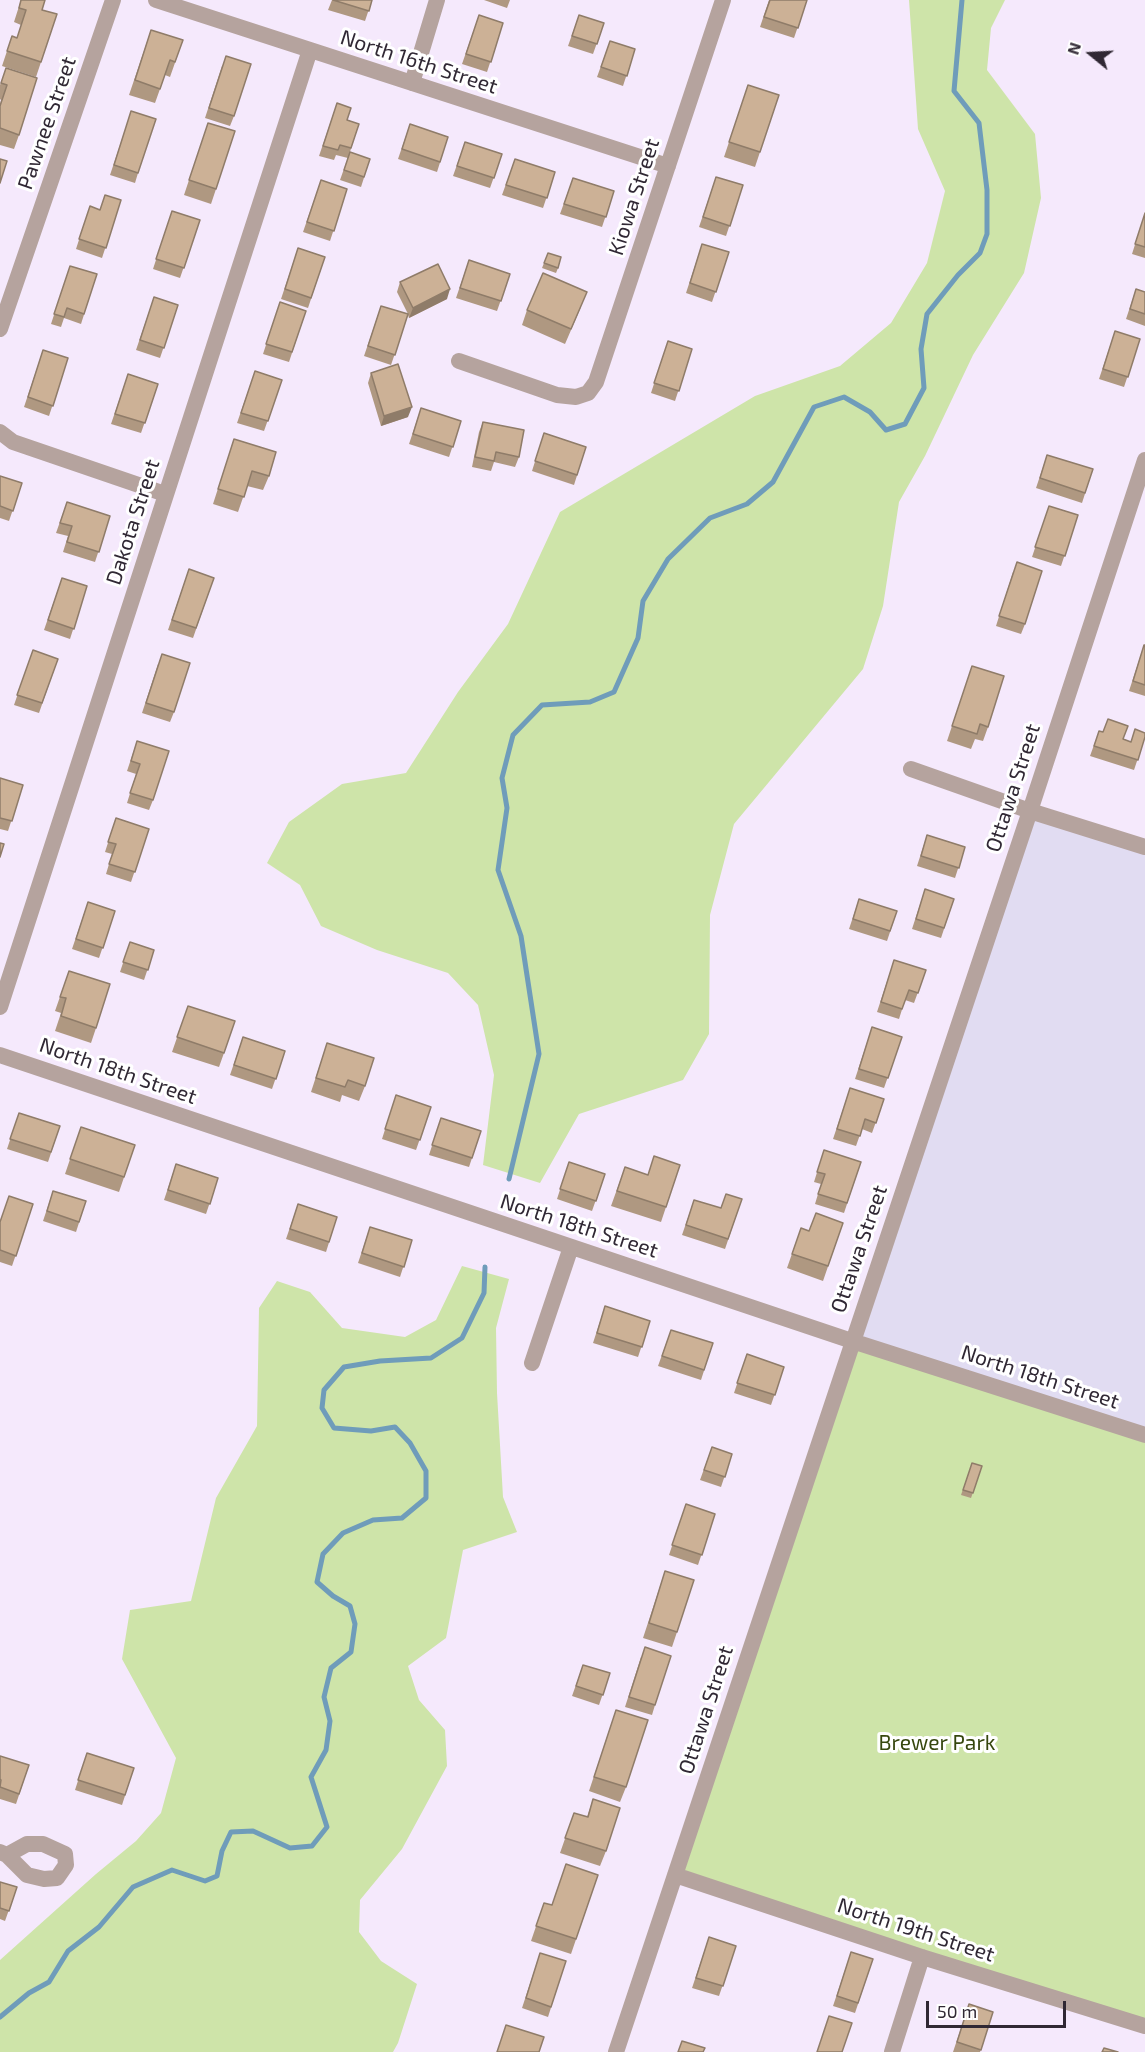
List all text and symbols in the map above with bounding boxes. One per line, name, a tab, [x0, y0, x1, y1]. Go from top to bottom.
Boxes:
north arrow	[1061, 24, 1121, 84]
street label: North 16th Street	[337, 25, 501, 99]
text: N	[1063, 40, 1084, 57]
street label: Pawnee Street	[12, 53, 82, 193]
street label: Kiowa Street	[603, 135, 665, 259]
street label: Dakota Street	[101, 456, 165, 588]
street label: Ottawa Street	[980, 721, 1046, 855]
street label: North 18th Street	[36, 1032, 200, 1110]
street label: Ottawa Street	[825, 1182, 893, 1316]
street label: North 18th Street	[497, 1189, 661, 1263]
street label: North 18th Street	[958, 1340, 1122, 1414]
street label: Ottawa Street	[673, 1643, 739, 1777]
park label: Brewer Park	[878, 1730, 996, 1756]
street label: North 19th Street	[834, 1893, 998, 1967]
scale bar	[929, 1989, 1068, 2027]
text: 50 m	[937, 2000, 977, 2022]

